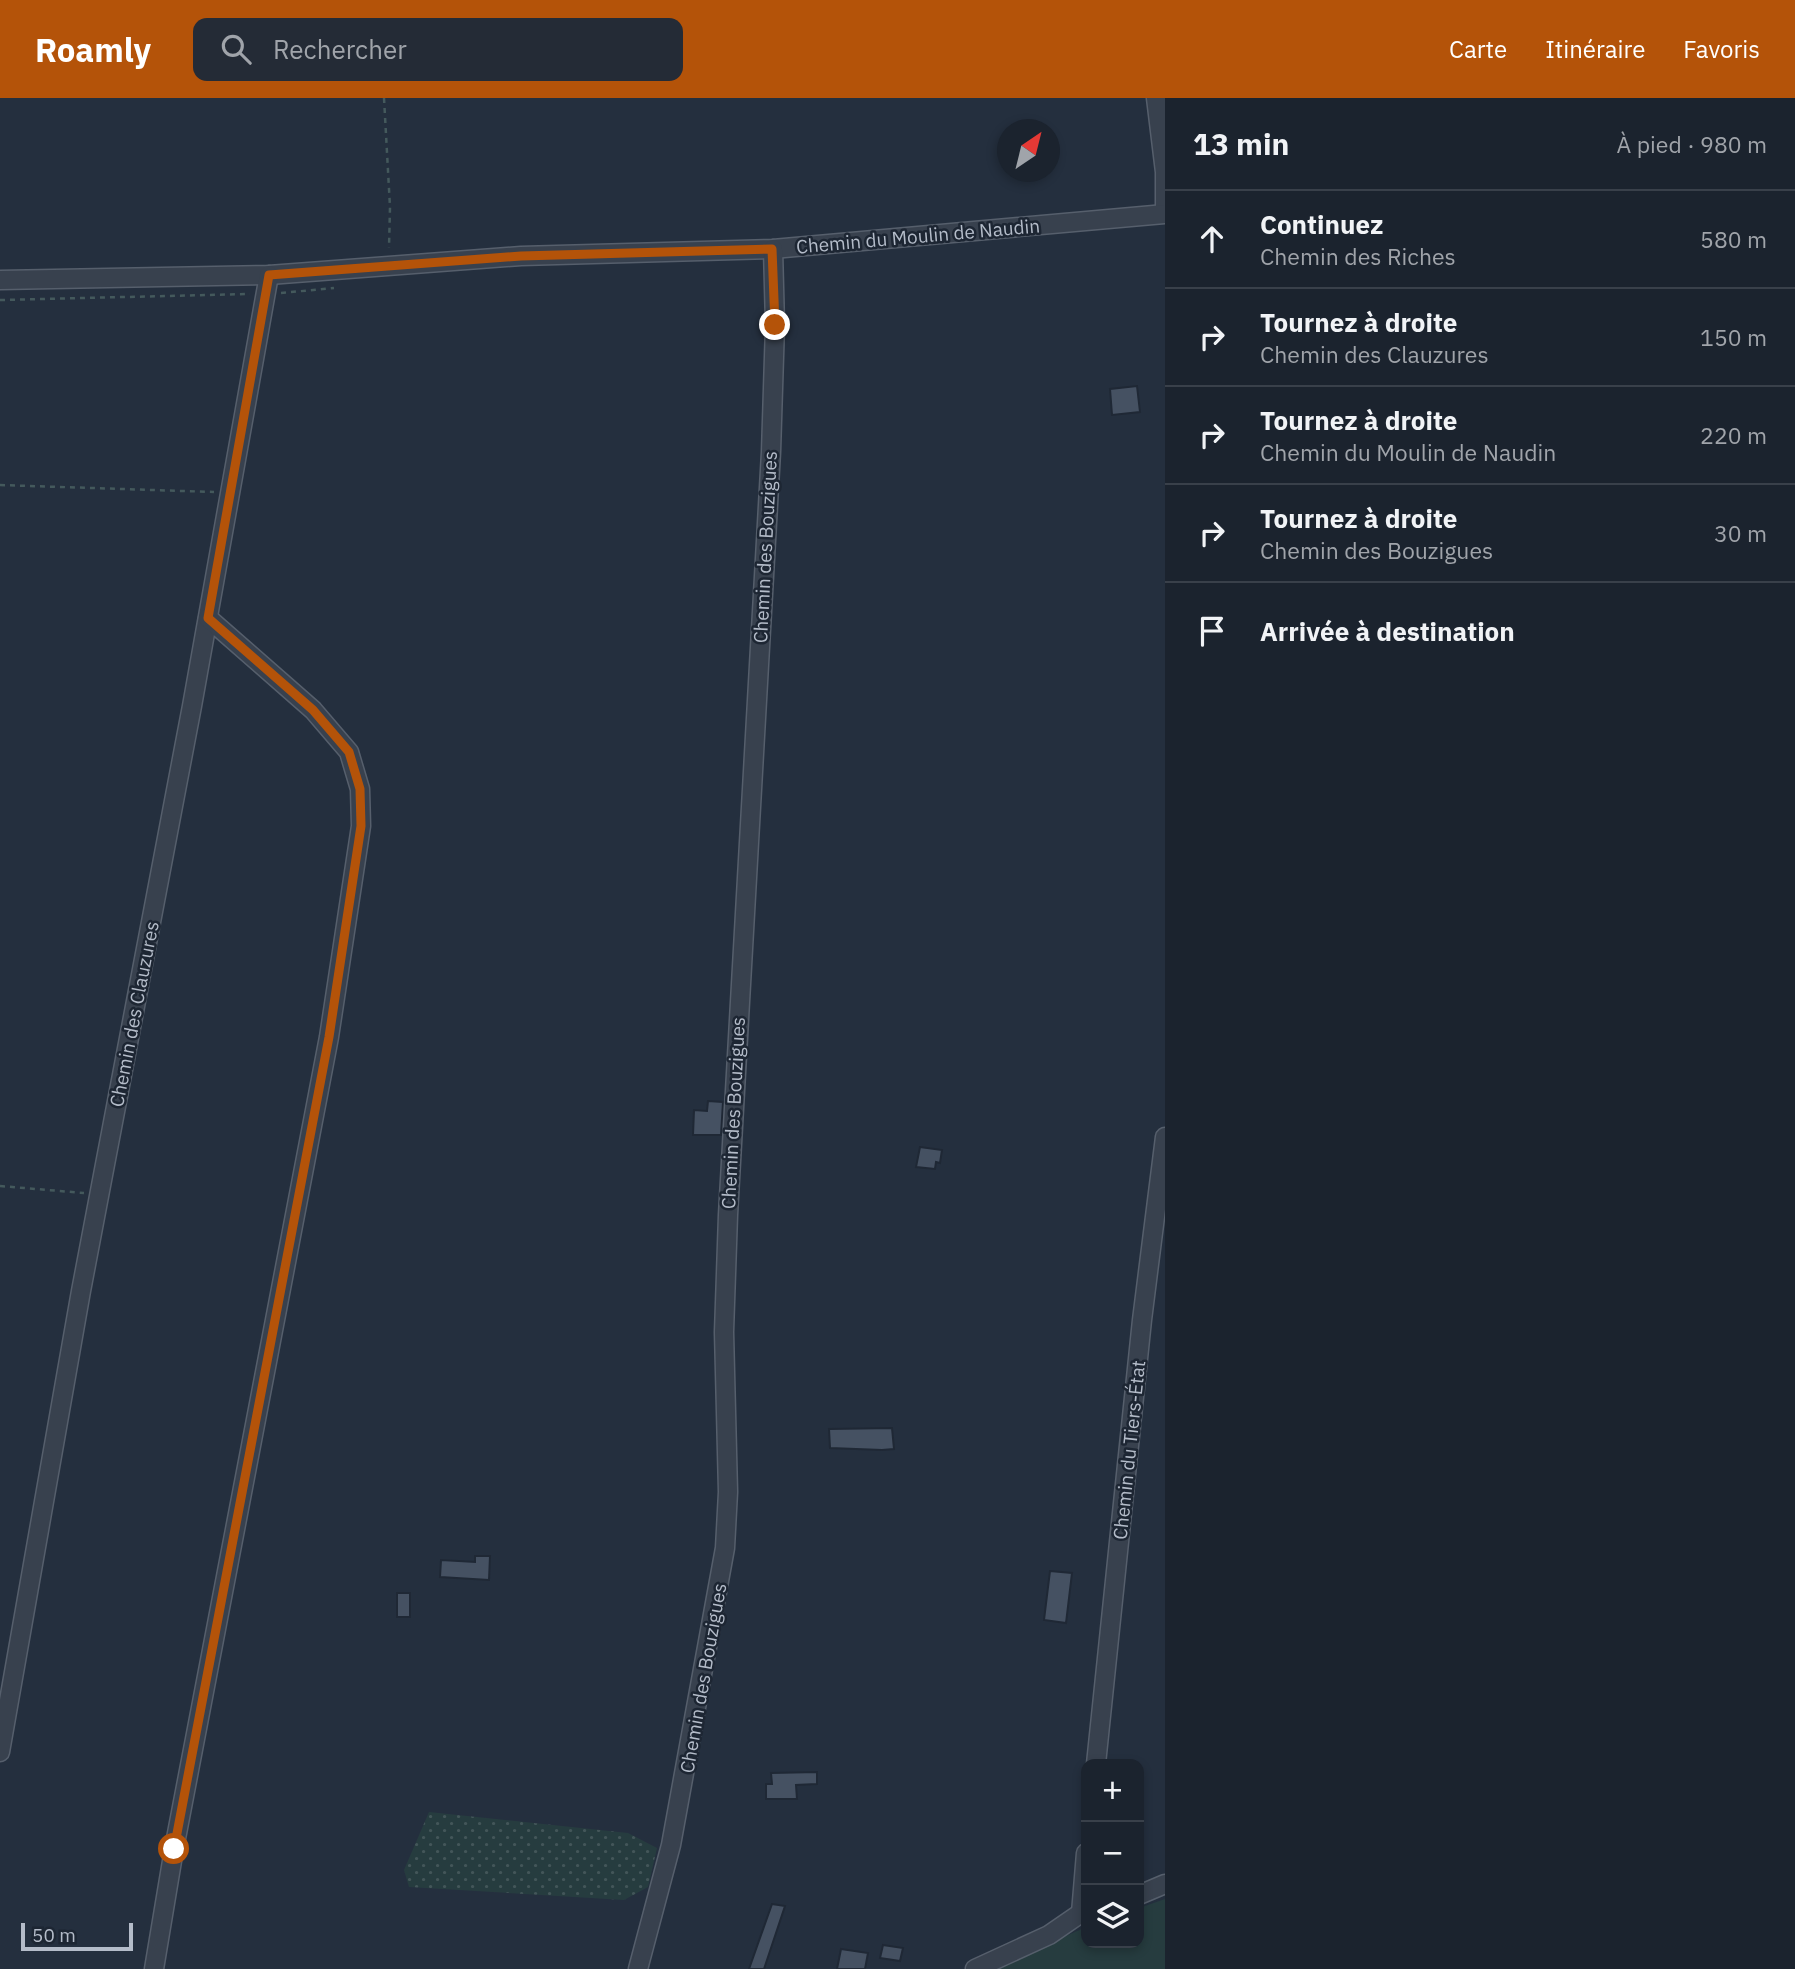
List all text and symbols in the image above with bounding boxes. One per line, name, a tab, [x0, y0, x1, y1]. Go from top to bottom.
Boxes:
search box	[193, 18, 683, 81]
text: Roamly	[35, 28, 151, 71]
icon: search	[217, 30, 255, 68]
text: Rechercher	[273, 32, 407, 66]
text: Carte	[1449, 33, 1507, 65]
text: Itinéraire	[1545, 33, 1645, 65]
text: Favoris	[1683, 33, 1760, 65]
north arrow	[997, 119, 1060, 182]
text: 13 min	[1193, 124, 1289, 163]
text: À pied · 980 m	[1617, 129, 1767, 159]
text: Continuez	[1260, 207, 1383, 241]
street label: Chemin du Moulin de Naudin	[795, 213, 1041, 259]
icon: ahead	[1193, 220, 1231, 258]
text: 580 m	[1700, 224, 1767, 254]
text: Chemin des Riches	[1260, 241, 1456, 271]
text: Tournez à droite	[1260, 305, 1457, 339]
route end	[759, 309, 790, 340]
icon: right	[1193, 318, 1231, 356]
text: 150 m	[1700, 322, 1767, 352]
text: Chemin des Clauzures	[1260, 339, 1489, 369]
text: Tournez à droite	[1260, 403, 1457, 437]
icon: right	[1193, 416, 1231, 454]
text: 220 m	[1700, 420, 1767, 450]
text: Chemin du Moulin de Naudin	[1260, 437, 1556, 467]
street label: Chemin des Bouzigues	[748, 450, 782, 644]
text: Tournez à droite	[1260, 501, 1457, 535]
icon: right	[1193, 514, 1231, 552]
text: 30 m	[1714, 518, 1767, 548]
text: Chemin des Bouzigues	[1260, 535, 1493, 565]
icon: arrive	[1193, 612, 1231, 650]
text: Arrivée à destination	[1260, 614, 1515, 648]
street label: Chemin des Clauzures	[104, 919, 164, 1109]
street label: Chemin des Bouzigues	[716, 1016, 750, 1210]
street label: Chemin du Tiers-État	[1108, 1359, 1150, 1541]
street label: Chemin des Bouzigues	[674, 1581, 732, 1775]
map controls	[1081, 1759, 1144, 1948]
button: +	[1081, 1759, 1144, 1822]
button: −	[1081, 1822, 1144, 1885]
route start	[158, 1833, 189, 1864]
button: layers	[1081, 1885, 1144, 1948]
scale bar	[21, 1920, 133, 1952]
text: 50 m	[32, 1923, 76, 1947]

